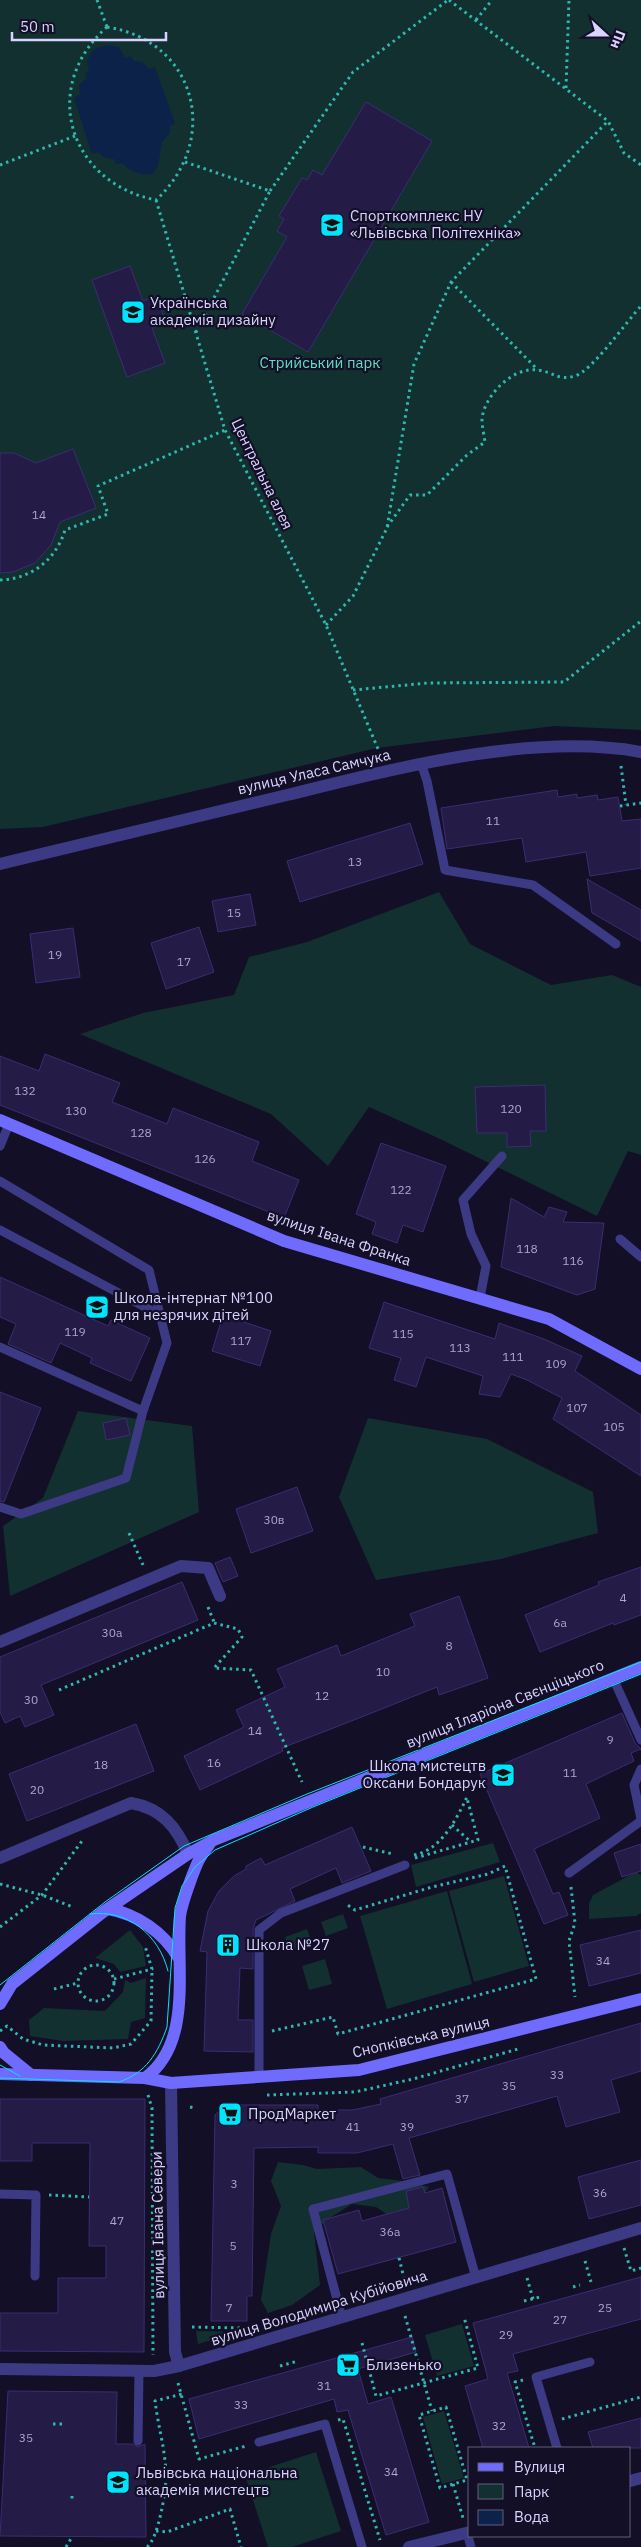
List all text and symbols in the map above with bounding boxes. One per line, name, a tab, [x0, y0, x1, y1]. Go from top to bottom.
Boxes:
scale bar	[12, 10, 166, 42]
north arrow	[581, 10, 631, 60]
text: 50 m	[20, 17, 55, 36]
text: Пн	[606, 28, 630, 52]
place label: Спорткомплекс НУ «Львівська Політехніка»	[350, 206, 521, 242]
school or university icon: Спорткомплекс НУ «Львівська Політехніка»	[319, 212, 345, 238]
place label: Українська академія дизайну	[150, 293, 276, 329]
school or university icon: Українська академія дизайну	[120, 299, 146, 325]
park label: Стрийський парк	[259, 353, 381, 372]
street label: Центральна алея	[227, 415, 298, 533]
house number: 14	[32, 507, 46, 522]
street label: вулиця Уласа Самчука	[236, 745, 392, 798]
house number: 11	[486, 813, 500, 828]
house number: 13	[348, 854, 362, 869]
house number: 15	[227, 905, 241, 920]
house number: 19	[48, 947, 62, 962]
house number: 17	[177, 954, 191, 969]
house number: 132	[14, 1083, 36, 1098]
house number: 120	[500, 1101, 522, 1116]
house number: 130	[65, 1103, 87, 1118]
house number: 128	[130, 1125, 152, 1140]
house number: 126	[194, 1151, 216, 1166]
house number: 122	[390, 1182, 412, 1197]
street label: вулиця Івана Франка	[265, 1205, 414, 1270]
house number: 118	[516, 1241, 538, 1256]
house number: 116	[562, 1253, 584, 1268]
place label: Школа-інтернат №100 для незрячих дітей	[114, 1288, 273, 1324]
school or university icon: Школа-інтернат №100 для незрячих дітей	[84, 1294, 110, 1320]
house number: 119	[64, 1324, 86, 1339]
house number: 115	[392, 1326, 414, 1341]
house number: 117	[230, 1333, 252, 1348]
house number: 113	[449, 1340, 471, 1355]
house number: 111	[502, 1349, 524, 1364]
house number: 109	[545, 1356, 567, 1371]
house number: 107	[566, 1400, 588, 1415]
house number: 105	[603, 1419, 625, 1434]
house number: 30в	[263, 1512, 285, 1527]
house number: 4	[619, 1590, 627, 1605]
house number: 6а	[553, 1615, 567, 1630]
house number: 30а	[102, 1625, 123, 1640]
house number: 8	[445, 1638, 453, 1653]
street label: вулиця Іларіона Свєнціцького	[403, 1655, 607, 1752]
house number: 10	[376, 1664, 390, 1679]
house number: 12	[315, 1688, 329, 1703]
house number: 30	[24, 1692, 38, 1707]
house number: 14	[248, 1723, 262, 1738]
house number: 9	[606, 1732, 614, 1747]
house number: 16	[207, 1755, 221, 1770]
place label: Школа мистецтв Оксани Бондарук	[363, 1756, 486, 1792]
house number: 18	[94, 1757, 108, 1772]
school or university icon: Школа мистецтв Оксани Бондарук	[490, 1762, 516, 1788]
house number: 11	[563, 1765, 577, 1780]
house number: 20	[30, 1782, 44, 1797]
building icon: Школа №27	[215, 1932, 241, 1958]
place label: Школа №27	[246, 1935, 330, 1954]
house number: 34	[596, 1953, 610, 1968]
street label: Снопківська вулиця	[350, 2011, 491, 2062]
house number: 33	[550, 2067, 564, 2082]
house number: 35	[502, 2078, 516, 2093]
house number: 37	[455, 2091, 469, 2106]
supermarket icon: ПродМаркет	[217, 2101, 243, 2127]
place label: ПродМаркет	[248, 2104, 336, 2123]
house number: 41	[346, 2119, 360, 2134]
house number: 39	[400, 2119, 414, 2134]
street label: вулиця Івана Севери	[147, 2151, 168, 2299]
house number: 3	[230, 2176, 238, 2191]
house number: 36	[593, 2185, 607, 2200]
house number: 47	[110, 2213, 124, 2228]
house number: 36а	[380, 2224, 401, 2239]
house number: 5	[229, 2238, 237, 2253]
street label: вулиця Володимира Кубійовича	[208, 2265, 429, 2350]
house number: 7	[225, 2300, 233, 2315]
house number: 25	[598, 2300, 612, 2315]
house number: 27	[553, 2312, 567, 2327]
house number: 29	[499, 2327, 513, 2342]
supermarket icon: Близенько	[335, 2352, 361, 2378]
place label: Близенько	[366, 2355, 442, 2374]
house number: 31	[317, 2378, 331, 2393]
house number: 33	[234, 2397, 248, 2412]
house number: 32	[492, 2418, 506, 2433]
house number: 35	[19, 2430, 33, 2445]
legend	[468, 2447, 631, 2537]
text: Вулиця	[514, 2457, 565, 2476]
place label: Львівська національна академія мистецтв	[136, 2463, 298, 2499]
house number: 34	[384, 2464, 398, 2479]
school or university icon: Львівська національна академія мистецтв	[105, 2469, 131, 2495]
text: Парк	[514, 2482, 549, 2501]
text: Вода	[514, 2507, 549, 2526]

